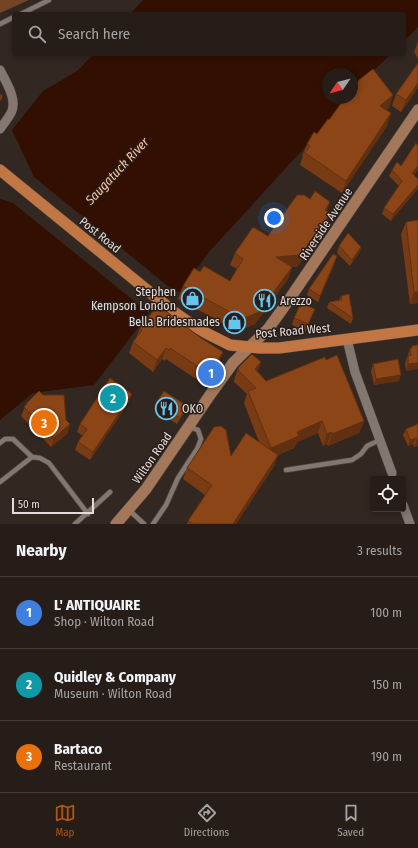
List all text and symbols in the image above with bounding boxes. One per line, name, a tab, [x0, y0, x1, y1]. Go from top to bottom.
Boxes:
search box	[12, 12, 406, 56]
icon: search	[26, 23, 48, 45]
text: Search here	[58, 25, 130, 43]
north arrow	[322, 68, 358, 104]
water label: Saugatuck River	[81, 134, 152, 208]
street label: Riverside Avenue	[297, 185, 355, 263]
your location	[264, 208, 284, 228]
street label: Post Road	[77, 214, 123, 256]
place label: Stephen Kempson London	[91, 285, 176, 313]
shop icon: Stephen Kempson London	[179, 286, 205, 312]
restaurant icon: Arezzo	[251, 288, 277, 314]
place label: Arezzo	[280, 294, 312, 308]
shop icon: Bella Bridesmades	[222, 309, 248, 335]
place label: Bella Bridesmades	[129, 315, 220, 329]
street label: Post Road West	[255, 321, 331, 341]
pin: 1	[198, 358, 224, 388]
pin: 2	[100, 383, 126, 413]
restaurant icon: OKO	[154, 396, 180, 422]
place label: OKO	[182, 402, 203, 416]
pin: 3	[31, 408, 57, 438]
street label: Wilton Road	[129, 430, 175, 486]
map controls	[370, 476, 406, 512]
button: locate	[370, 476, 406, 512]
scale bar	[12, 496, 94, 515]
text: 50 m	[18, 498, 40, 511]
text: Nearby	[16, 540, 67, 561]
text: 3 results	[357, 543, 402, 558]
text: L' ANTIQUAIRE	[54, 596, 140, 614]
text: 1	[26, 605, 32, 620]
text: 100 m	[370, 605, 402, 620]
text: Shop · Wilton Road	[54, 614, 154, 629]
text: Quidley & Company	[54, 668, 176, 686]
text: 2	[26, 677, 32, 692]
text: 150 m	[371, 677, 402, 692]
text: Museum · Wilton Road	[54, 686, 172, 701]
text: Bartaco	[54, 740, 102, 758]
text: 3	[26, 749, 32, 764]
text: 190 m	[371, 749, 402, 764]
text: Restaurant	[54, 758, 112, 773]
tab: Map	[54, 802, 76, 839]
tab: Directions	[184, 802, 229, 839]
tab: Saved	[337, 802, 364, 839]

